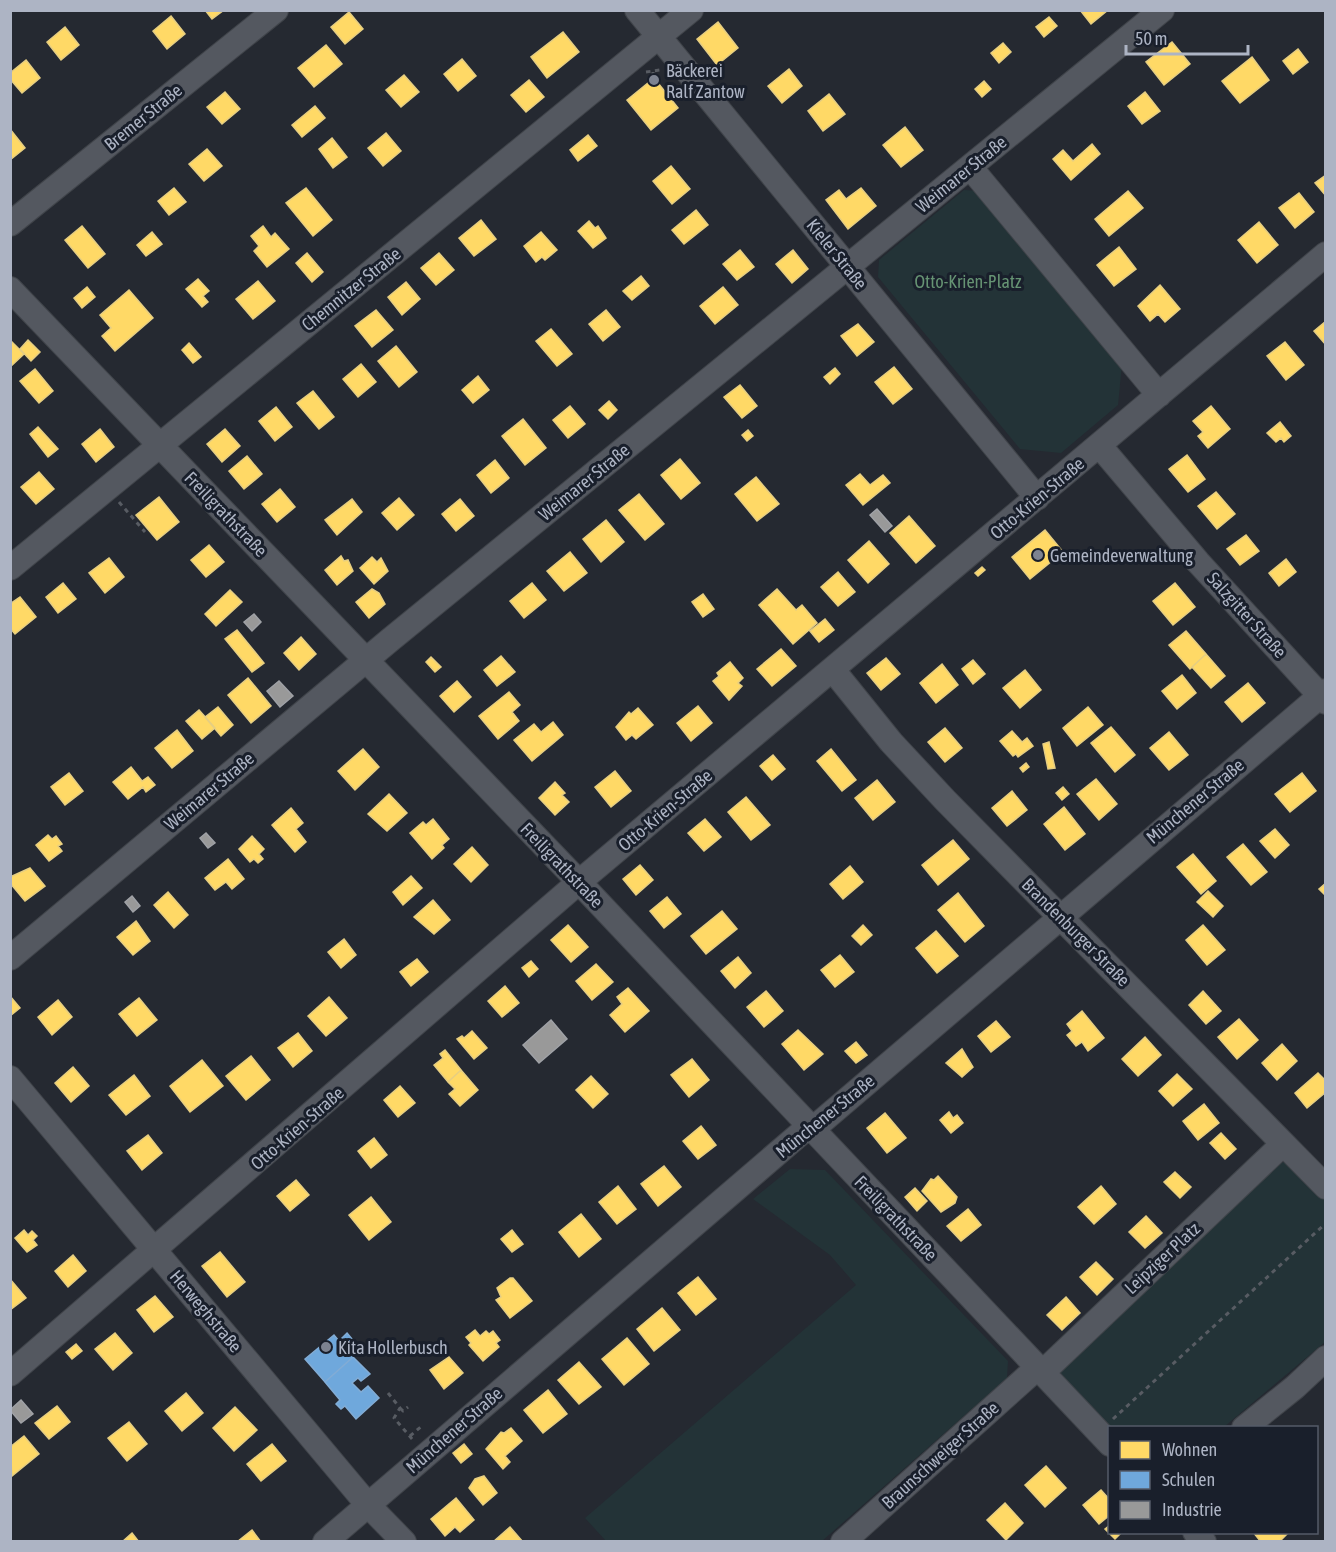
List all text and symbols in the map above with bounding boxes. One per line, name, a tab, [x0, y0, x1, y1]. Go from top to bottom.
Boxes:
scale bar	[1126, 18, 1248, 56]
text: 50 m	[1135, 28, 1167, 49]
place label: Bäckerei Ralf Zantow	[666, 60, 745, 102]
marker: Bäckerei Ralf Zantow	[647, 73, 661, 87]
street label: Bremer Straße	[100, 79, 186, 155]
street label: Weimarer Straße	[912, 131, 1010, 217]
street label: Kieler Straße	[802, 215, 872, 293]
street label: Chemnitzer Straße	[297, 243, 405, 335]
park label: Otto-Krien-Platz	[915, 271, 1022, 292]
street label: Weimarer Straße	[535, 439, 633, 525]
street label: Otto-Krien-Straße	[986, 453, 1088, 543]
street label: Freiligrathstraße	[180, 467, 272, 561]
place label: Gemeindeverwaltung	[1050, 545, 1193, 566]
marker: Gemeindeverwaltung	[1031, 548, 1045, 562]
street label: Salzgitter Straße	[1203, 568, 1291, 662]
street label: Weimarer Straße	[160, 748, 258, 834]
street label: Münchener Straße	[1142, 754, 1248, 848]
street label: Otto-Krien-Straße	[614, 765, 716, 855]
street label: Freiligrathstraße	[516, 818, 608, 912]
street label: Brandenburger Straße	[1018, 874, 1134, 990]
street label: Münchener Straße	[772, 1070, 878, 1162]
street label: Otto-Krien-Straße	[246, 1082, 348, 1174]
street label: Freiligrathstraße	[850, 1171, 942, 1265]
street label: Leipziger Platz	[1120, 1218, 1204, 1298]
street label: Herweghstraße	[166, 1266, 246, 1356]
place label: Kita Hollerbusch	[338, 1337, 448, 1358]
marker: Kita Hollerbusch	[319, 1340, 333, 1354]
street label: Münchener Straße	[402, 1383, 506, 1477]
street label: Braunschweiger Straße	[877, 1397, 1003, 1513]
legend	[1108, 1426, 1318, 1534]
text: Wohnen	[1162, 1439, 1217, 1460]
text: Schulen	[1162, 1469, 1215, 1490]
text: Industrie	[1162, 1499, 1222, 1520]

